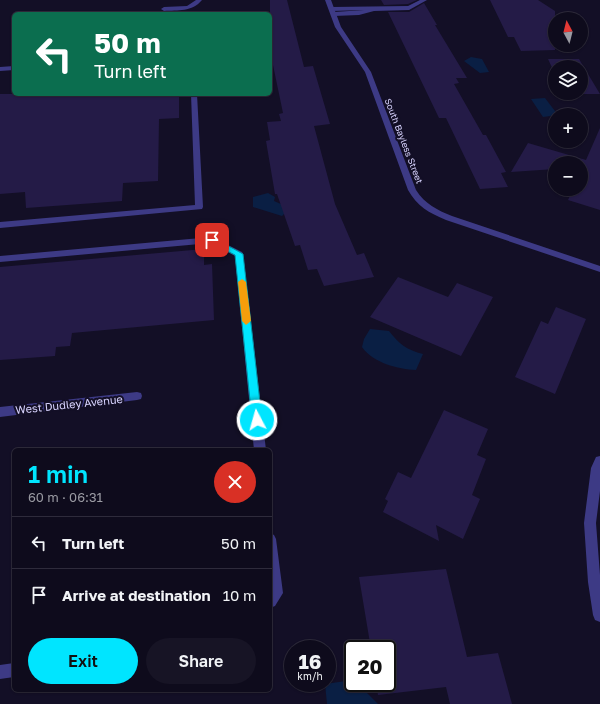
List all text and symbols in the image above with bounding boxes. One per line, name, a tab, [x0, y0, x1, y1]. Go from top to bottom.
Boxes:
north arrow	[548, 12, 588, 52]
map controls	[548, 12, 588, 196]
text: 50 m	[94, 26, 161, 59]
icon: left	[28, 28, 80, 80]
text: Turn left	[94, 60, 167, 82]
button: layers	[548, 60, 588, 100]
street label: South Bayless Street	[383, 97, 425, 186]
button: +	[548, 108, 588, 148]
button: −	[548, 156, 588, 196]
pin	[195, 223, 229, 257]
icon: arrive	[201, 229, 223, 251]
street label: West Dudley Avenue	[15, 392, 123, 416]
position arrow	[236, 399, 278, 441]
text: 1 min	[28, 459, 88, 488]
button: close	[214, 461, 256, 503]
text: 60 m · 06:31	[28, 489, 103, 505]
icon: left	[28, 532, 50, 554]
text: Turn left	[62, 534, 124, 552]
text: 50 m	[221, 534, 256, 552]
icon: arrive	[28, 584, 50, 606]
text: Arrive at destination	[62, 586, 211, 604]
text: 10 m	[223, 586, 256, 604]
button: Exit	[28, 638, 138, 684]
button: Share	[146, 638, 256, 684]
speed limit sign: 20	[344, 640, 396, 692]
text: 16	[298, 649, 321, 673]
text: km/h	[297, 670, 323, 682]

